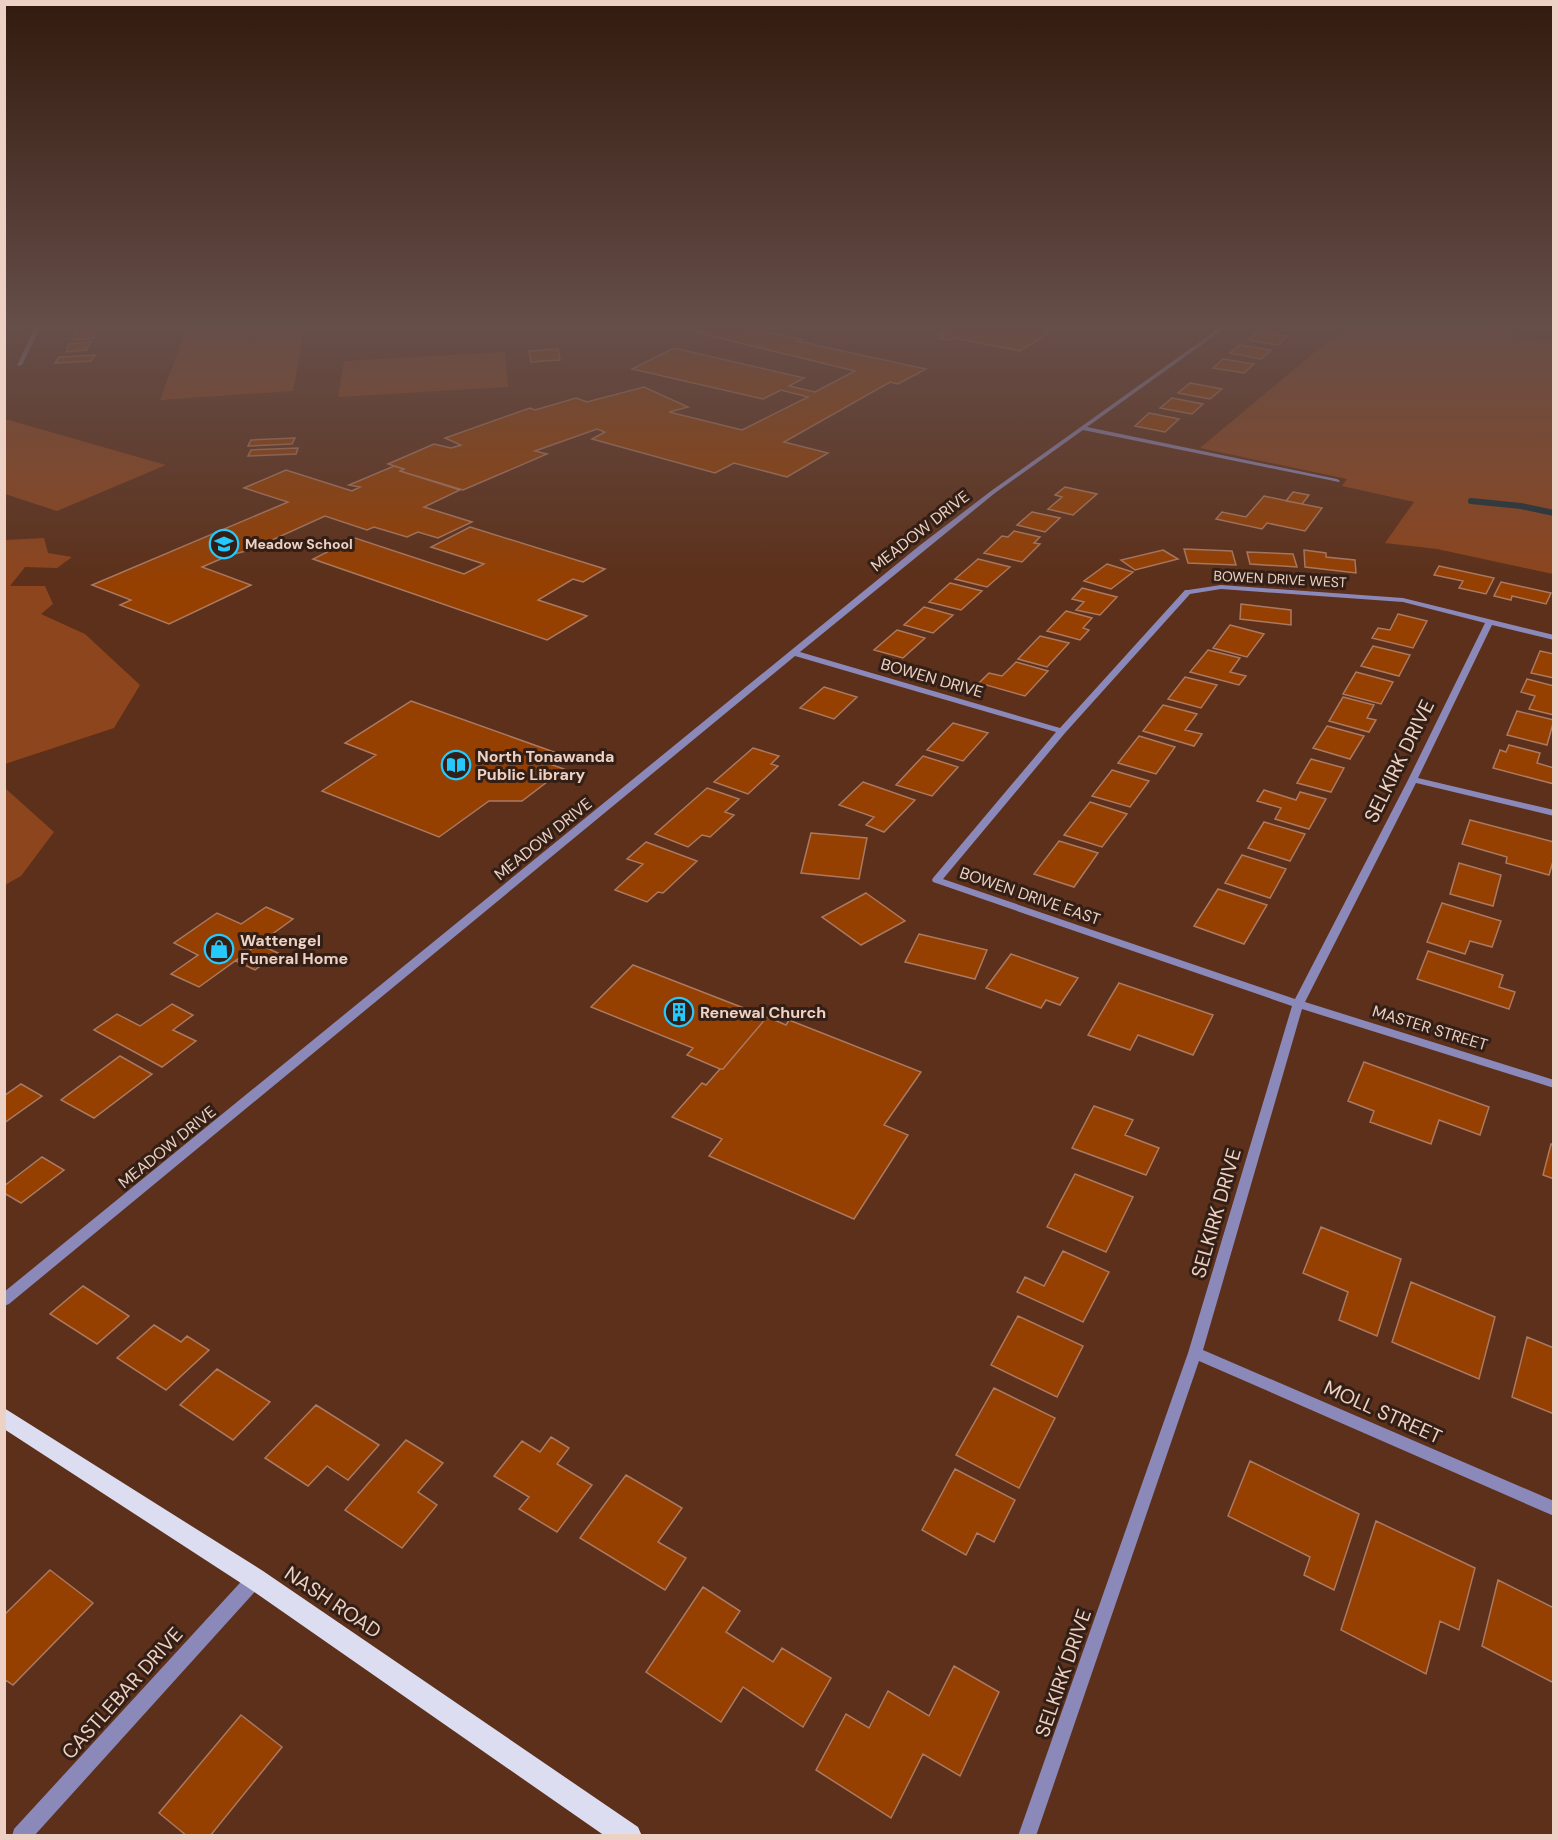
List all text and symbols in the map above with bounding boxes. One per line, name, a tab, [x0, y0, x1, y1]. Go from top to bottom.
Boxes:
street label: MEADOW DRIVE	[866, 486, 974, 576]
school or university icon: Meadow School	[208, 528, 240, 560]
place label: Meadow School	[245, 535, 353, 553]
street label: BOWEN DRIVE WEST	[1213, 567, 1347, 591]
street label: BOWEN DRIVE	[878, 653, 986, 703]
street label: SELKIRK DRIVE	[1358, 695, 1440, 827]
place label: North Tonawanda Public Library	[477, 746, 614, 785]
library icon: North Tonawanda Public Library	[440, 749, 472, 781]
street label: MEADOW DRIVE	[490, 793, 596, 885]
street label: BOWEN DRIVE EAST	[957, 862, 1103, 930]
place label: Wattengel Funeral Home	[240, 930, 348, 969]
shop icon: Wattengel Funeral Home	[203, 933, 235, 965]
building icon: Renewal Church	[663, 996, 695, 1028]
street label: MASTER STREET	[1370, 1001, 1490, 1056]
place label: Renewal Church	[700, 1002, 826, 1023]
street label: MEADOW DRIVE	[114, 1101, 220, 1193]
street label: SELKIRK DRIVE	[1185, 1145, 1247, 1281]
street label: MOLL STREET	[1320, 1374, 1446, 1450]
street label: NASH ROAD	[280, 1560, 386, 1644]
street label: SELKIRK DRIVE	[1029, 1606, 1097, 1740]
street label: CASTLEBAR DRIVE	[56, 1622, 188, 1764]

